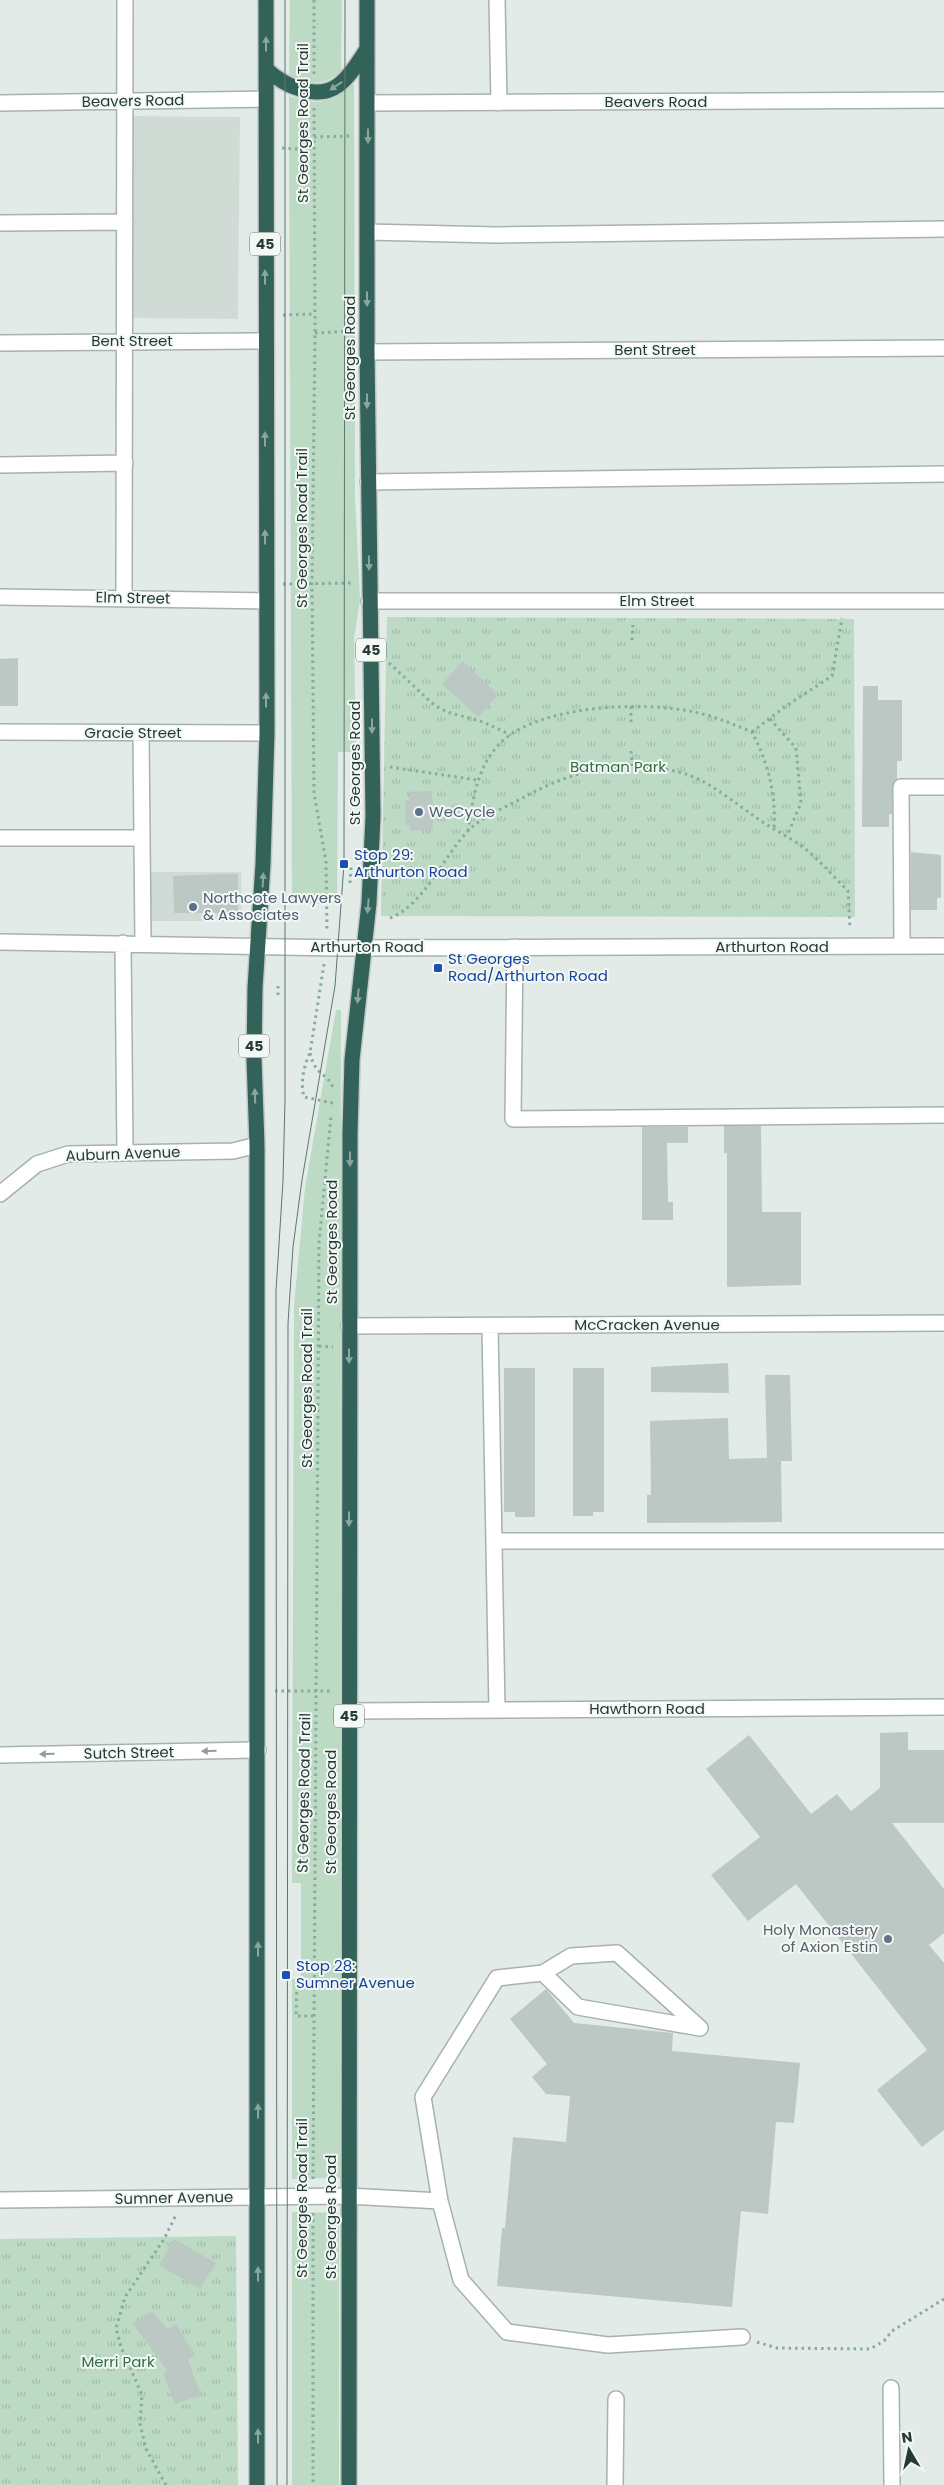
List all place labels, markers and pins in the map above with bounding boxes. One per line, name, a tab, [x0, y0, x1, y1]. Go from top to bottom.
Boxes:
place label: WeCycle	[429, 801, 495, 822]
marker: WeCycle	[413, 806, 425, 818]
place label: Stop 29: Arthurton Road	[354, 844, 468, 882]
marker: Stop 29: Arthurton Road	[338, 858, 350, 870]
place label: Northcote Lawyers & Associates	[203, 887, 342, 925]
marker: Northcote Lawyers & Associates	[187, 901, 199, 913]
place label: St Georges Road/Arthurton Road	[448, 948, 608, 986]
marker: St Georges Road/Arthurton Road	[432, 962, 444, 974]
place label: Holy Monastery of Axion Estin	[763, 1919, 879, 1957]
marker: Holy Monastery of Axion Estin	[882, 1933, 894, 1945]
place label: Stop 28: Sumner Avenue	[296, 1955, 415, 1993]
marker: Stop 28: Sumner Avenue	[280, 1969, 292, 1981]

